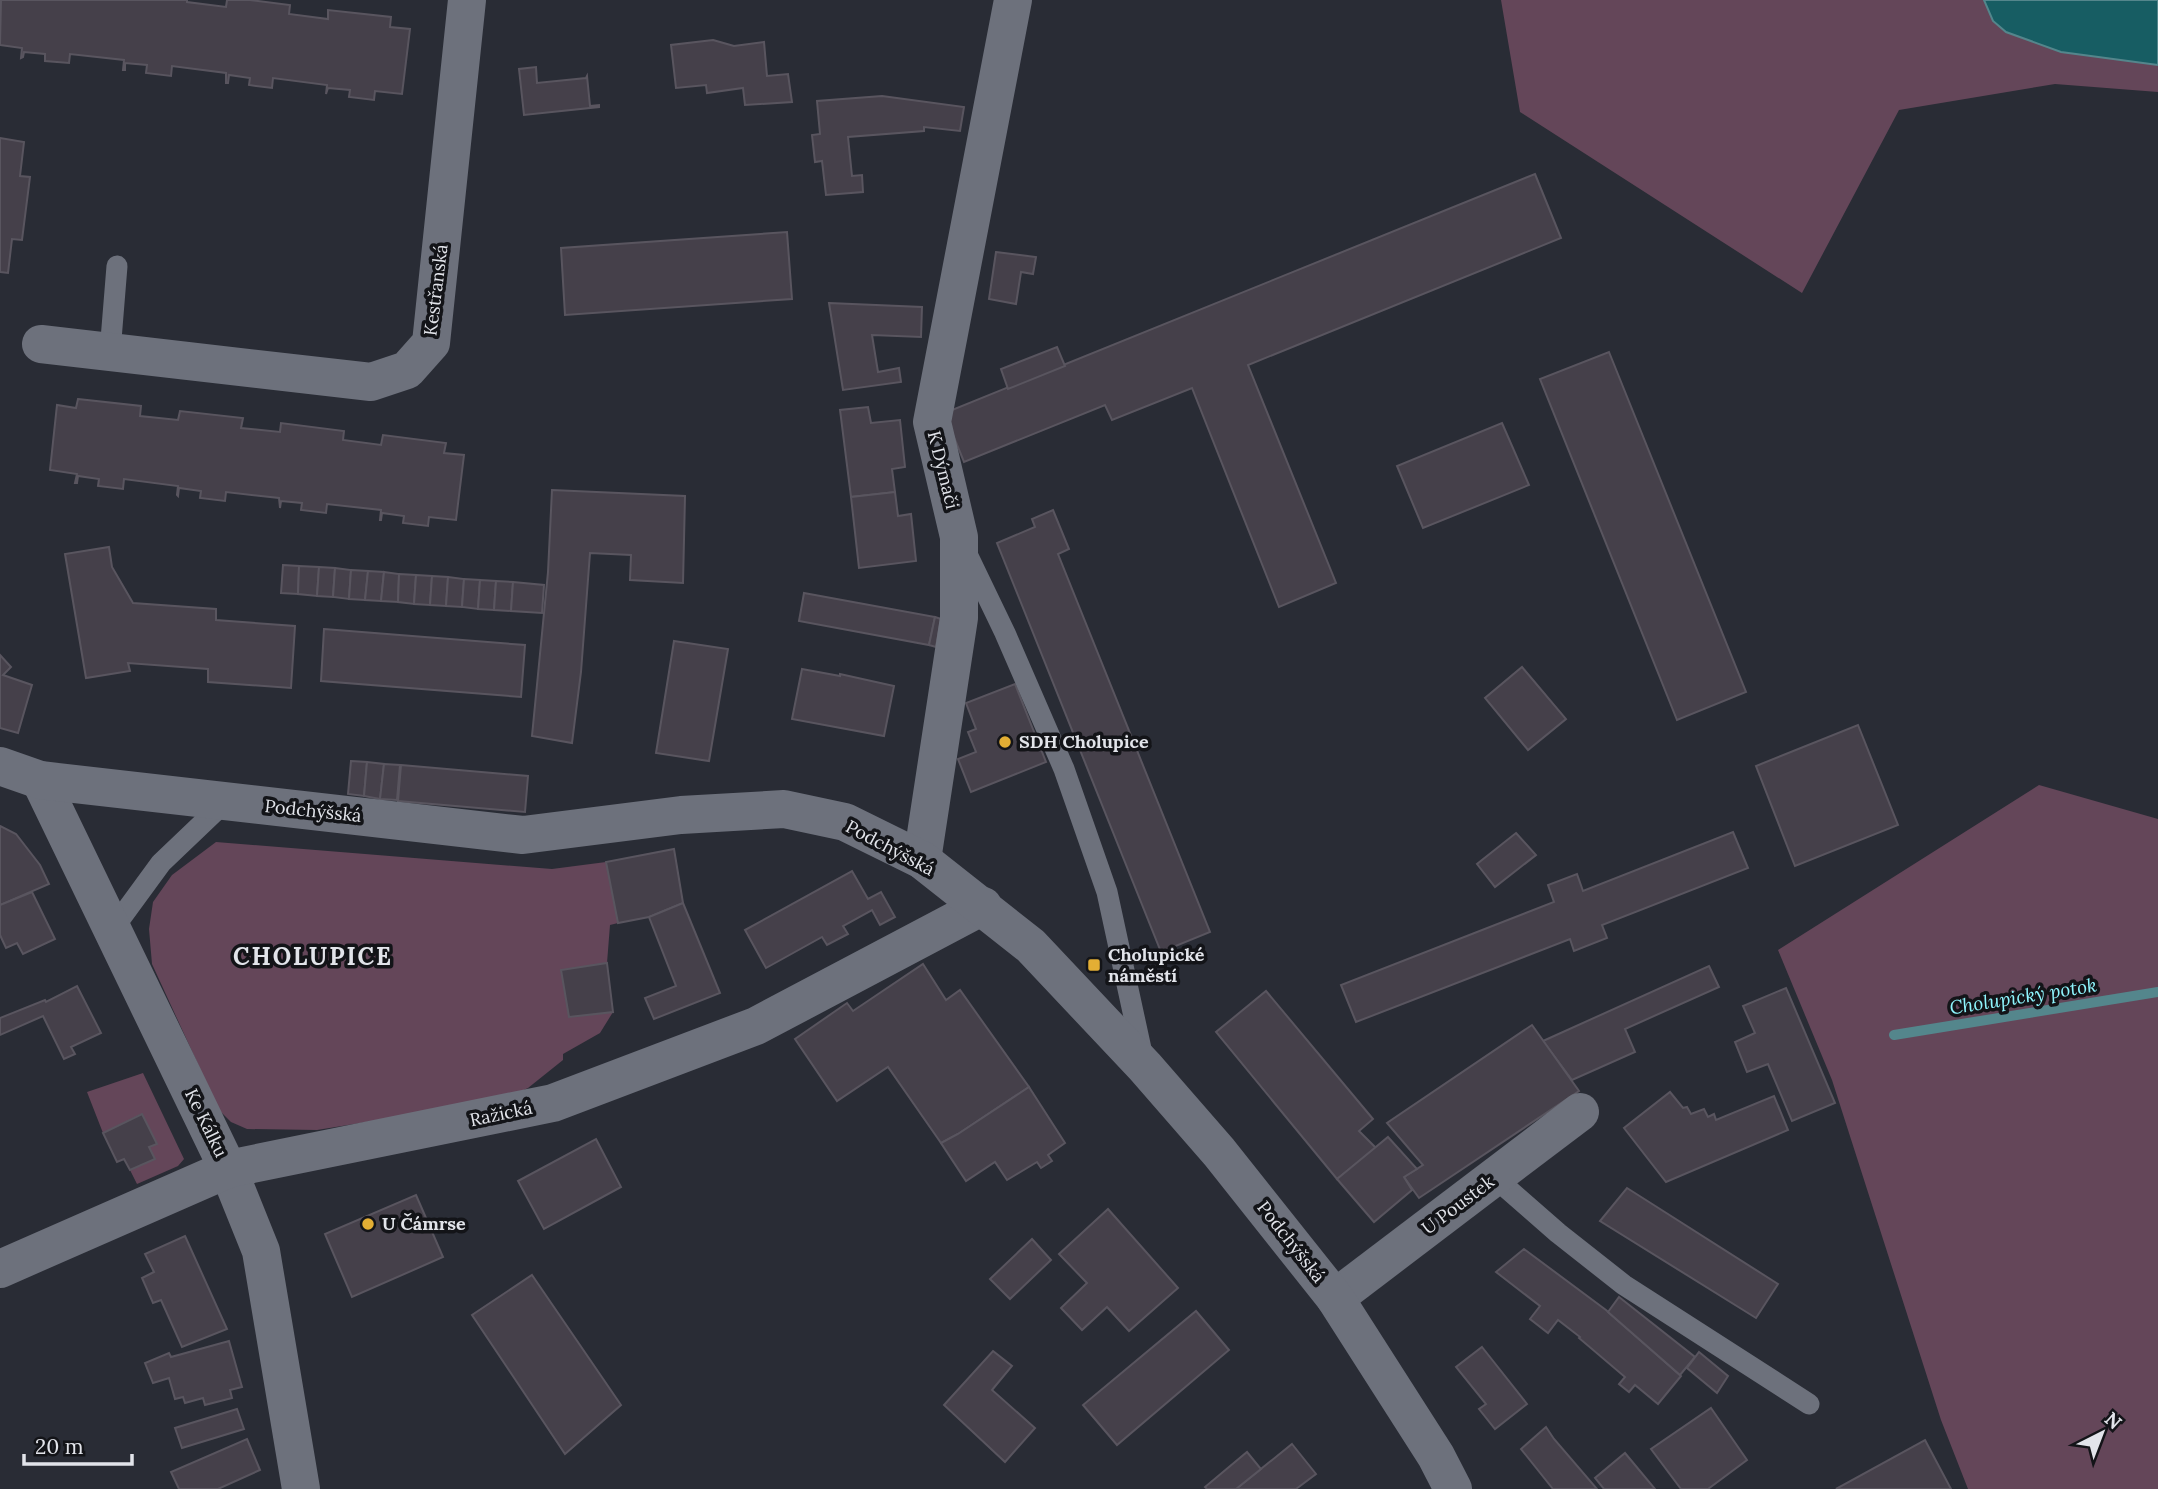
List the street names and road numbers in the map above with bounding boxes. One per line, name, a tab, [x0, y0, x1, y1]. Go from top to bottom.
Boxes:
street label: Kestřanská	[418, 243, 453, 337]
street label: K Dýmači	[923, 428, 964, 511]
street label: Podchýšská	[263, 794, 363, 827]
street label: Podchýšská	[842, 815, 939, 881]
street label: Ke Kálku	[180, 1085, 233, 1161]
street label: Ražická	[468, 1096, 534, 1131]
street label: U Poustek	[1417, 1170, 1499, 1239]
street label: Podchýšská	[1252, 1196, 1330, 1287]

